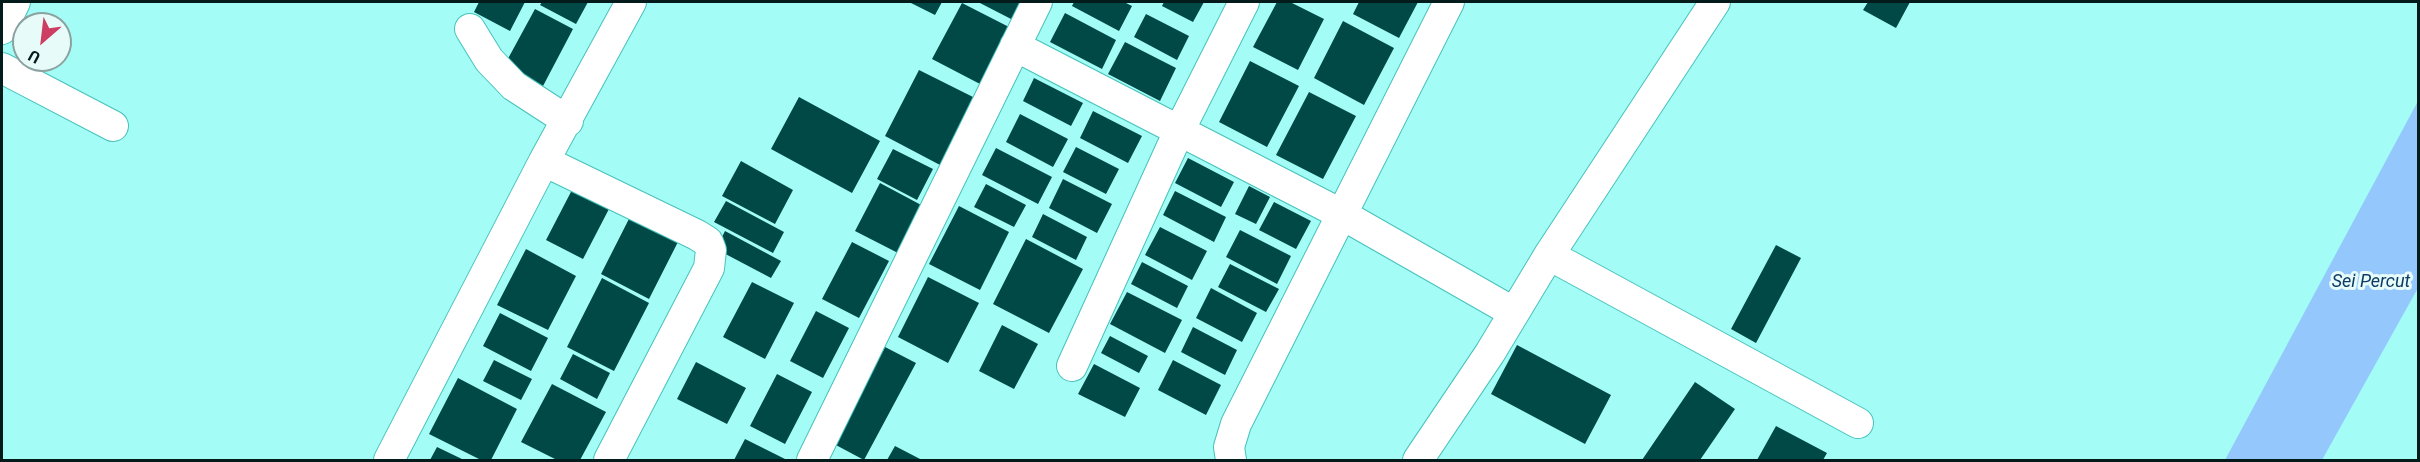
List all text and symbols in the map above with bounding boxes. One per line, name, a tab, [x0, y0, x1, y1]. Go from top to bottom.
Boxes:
north arrow	[12, 12, 72, 72]
text: U	[25, 46, 43, 67]
water label: Sei Percut	[2332, 271, 2410, 293]

